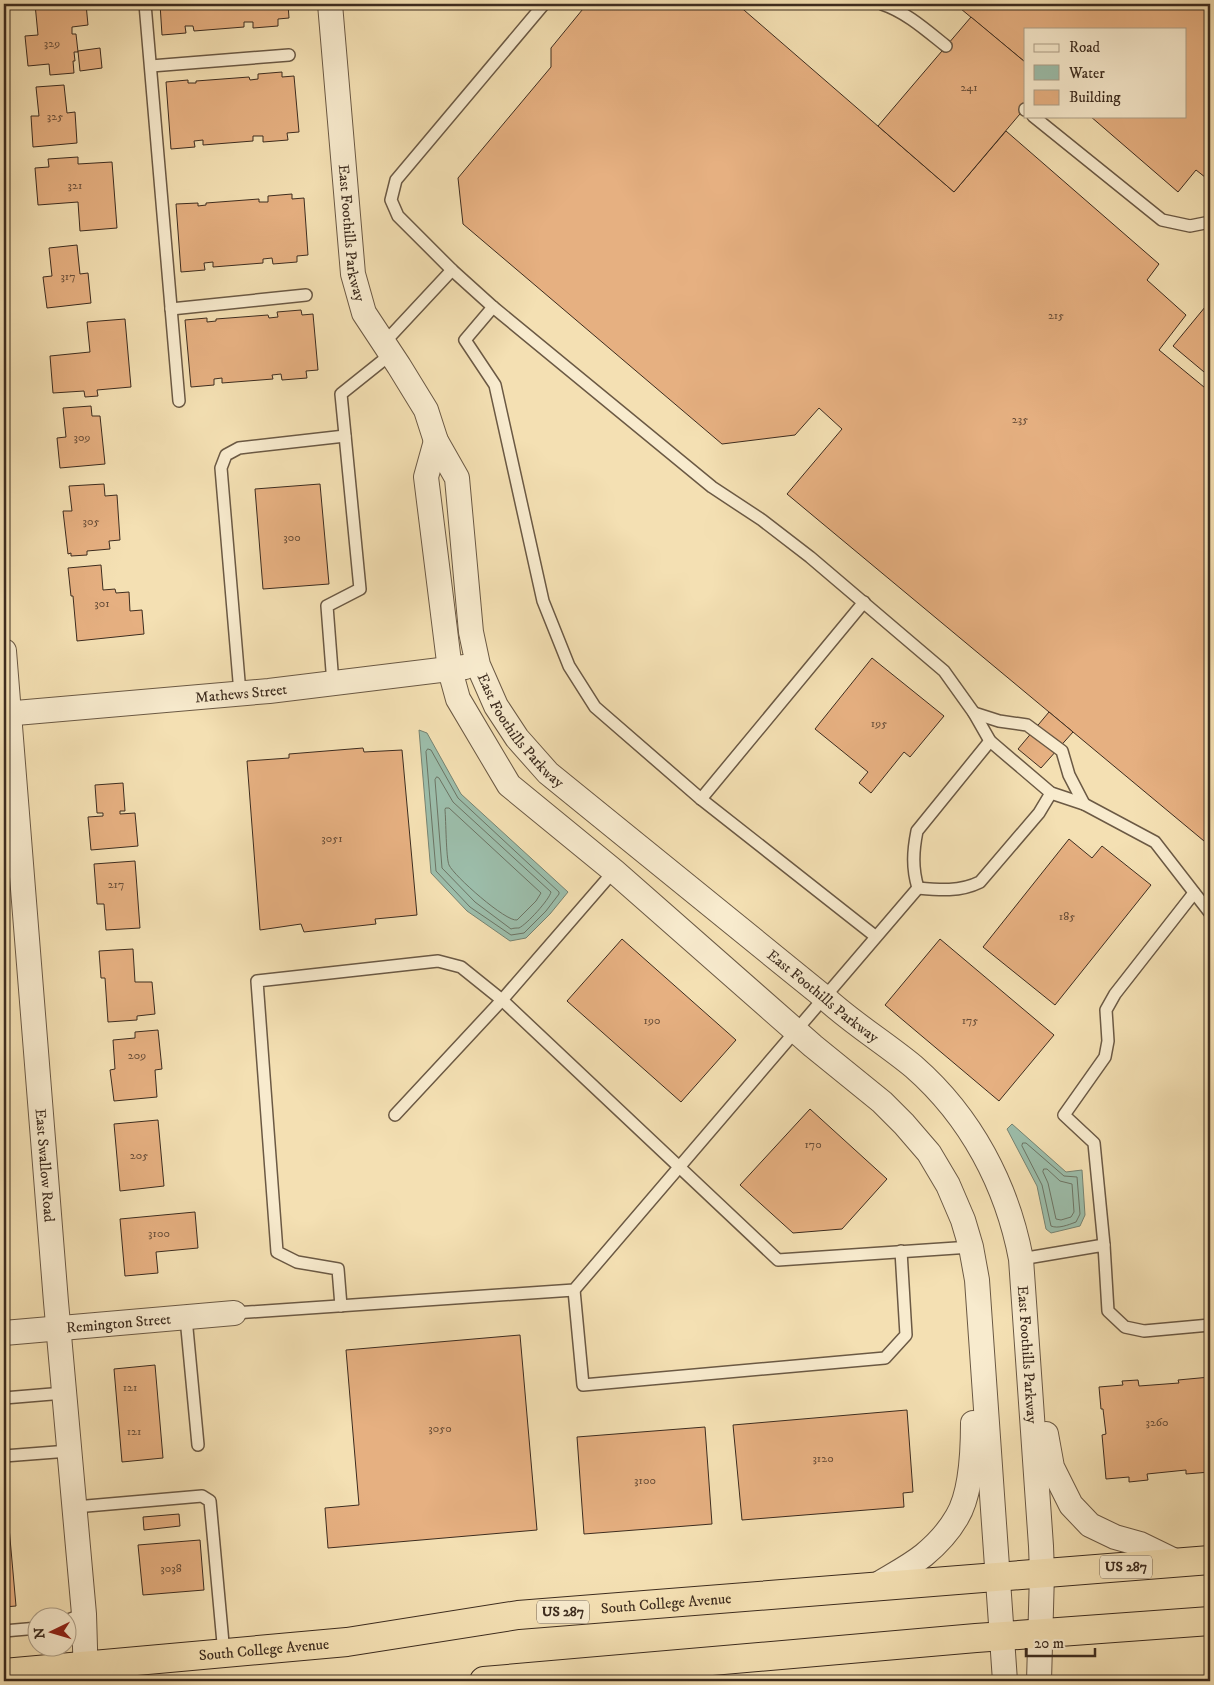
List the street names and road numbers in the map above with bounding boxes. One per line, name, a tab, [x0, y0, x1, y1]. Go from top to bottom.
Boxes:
street label: East Foothills Parkway	[334, 163, 370, 304]
street label: East Foothills Parkway	[473, 670, 569, 792]
street label: Mathews Street	[194, 679, 288, 707]
street label: East Foothills Parkway	[763, 945, 883, 1047]
street label: East Swallow Road	[31, 1108, 59, 1223]
street label: East Foothills Parkway	[1013, 1285, 1042, 1425]
street label: Remington Street	[65, 1309, 172, 1337]
road number: US 287	[1100, 1555, 1152, 1578]
street label: South College Avenue	[600, 1589, 732, 1618]
road number: US 287	[537, 1600, 589, 1624]
street label: South College Avenue	[198, 1634, 330, 1665]

